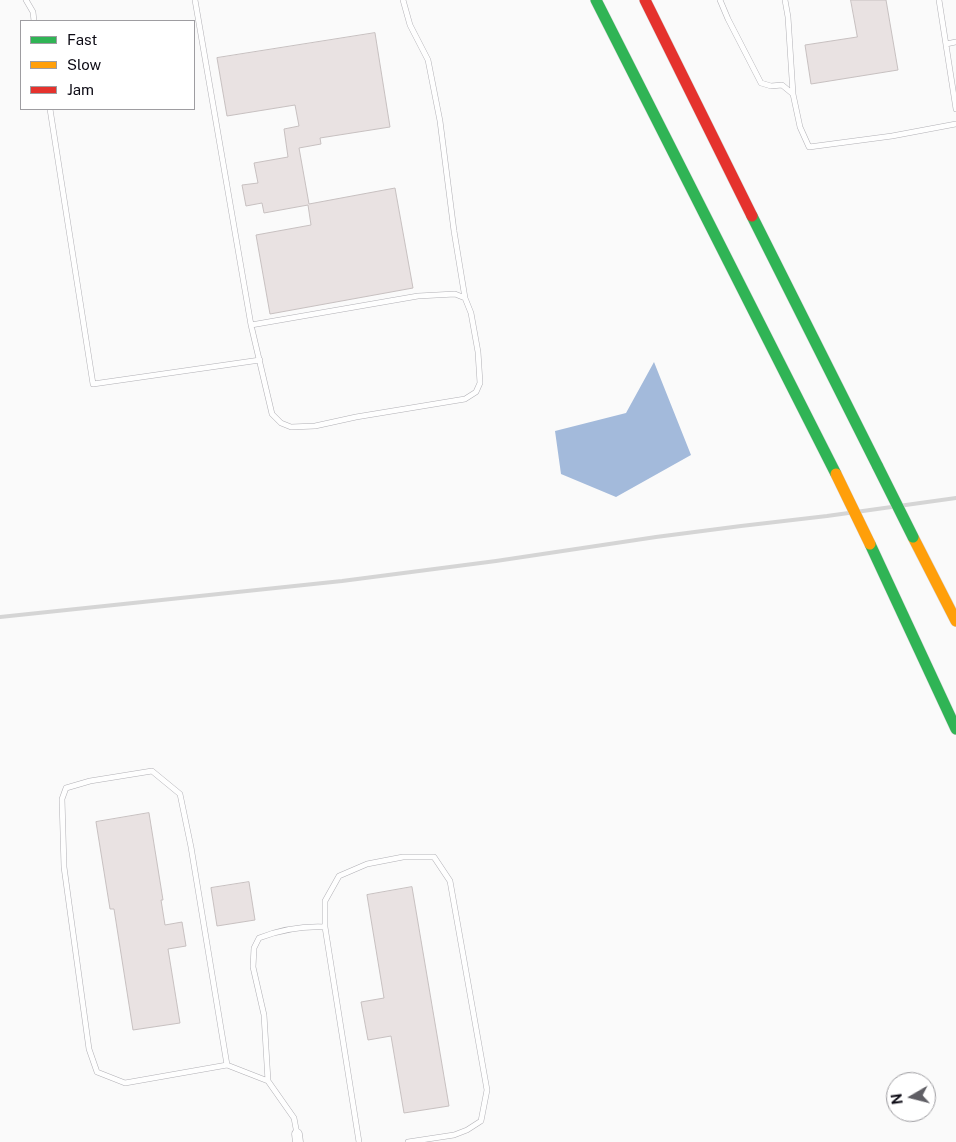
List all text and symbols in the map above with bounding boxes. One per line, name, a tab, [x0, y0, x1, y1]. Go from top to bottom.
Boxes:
legend	[20, 20, 195, 110]
text: Fast	[67, 31, 97, 48]
text: Slow	[67, 56, 101, 73]
text: Jam	[67, 81, 94, 98]
north arrow	[886, 1072, 936, 1122]
text: N	[888, 1092, 906, 1105]

